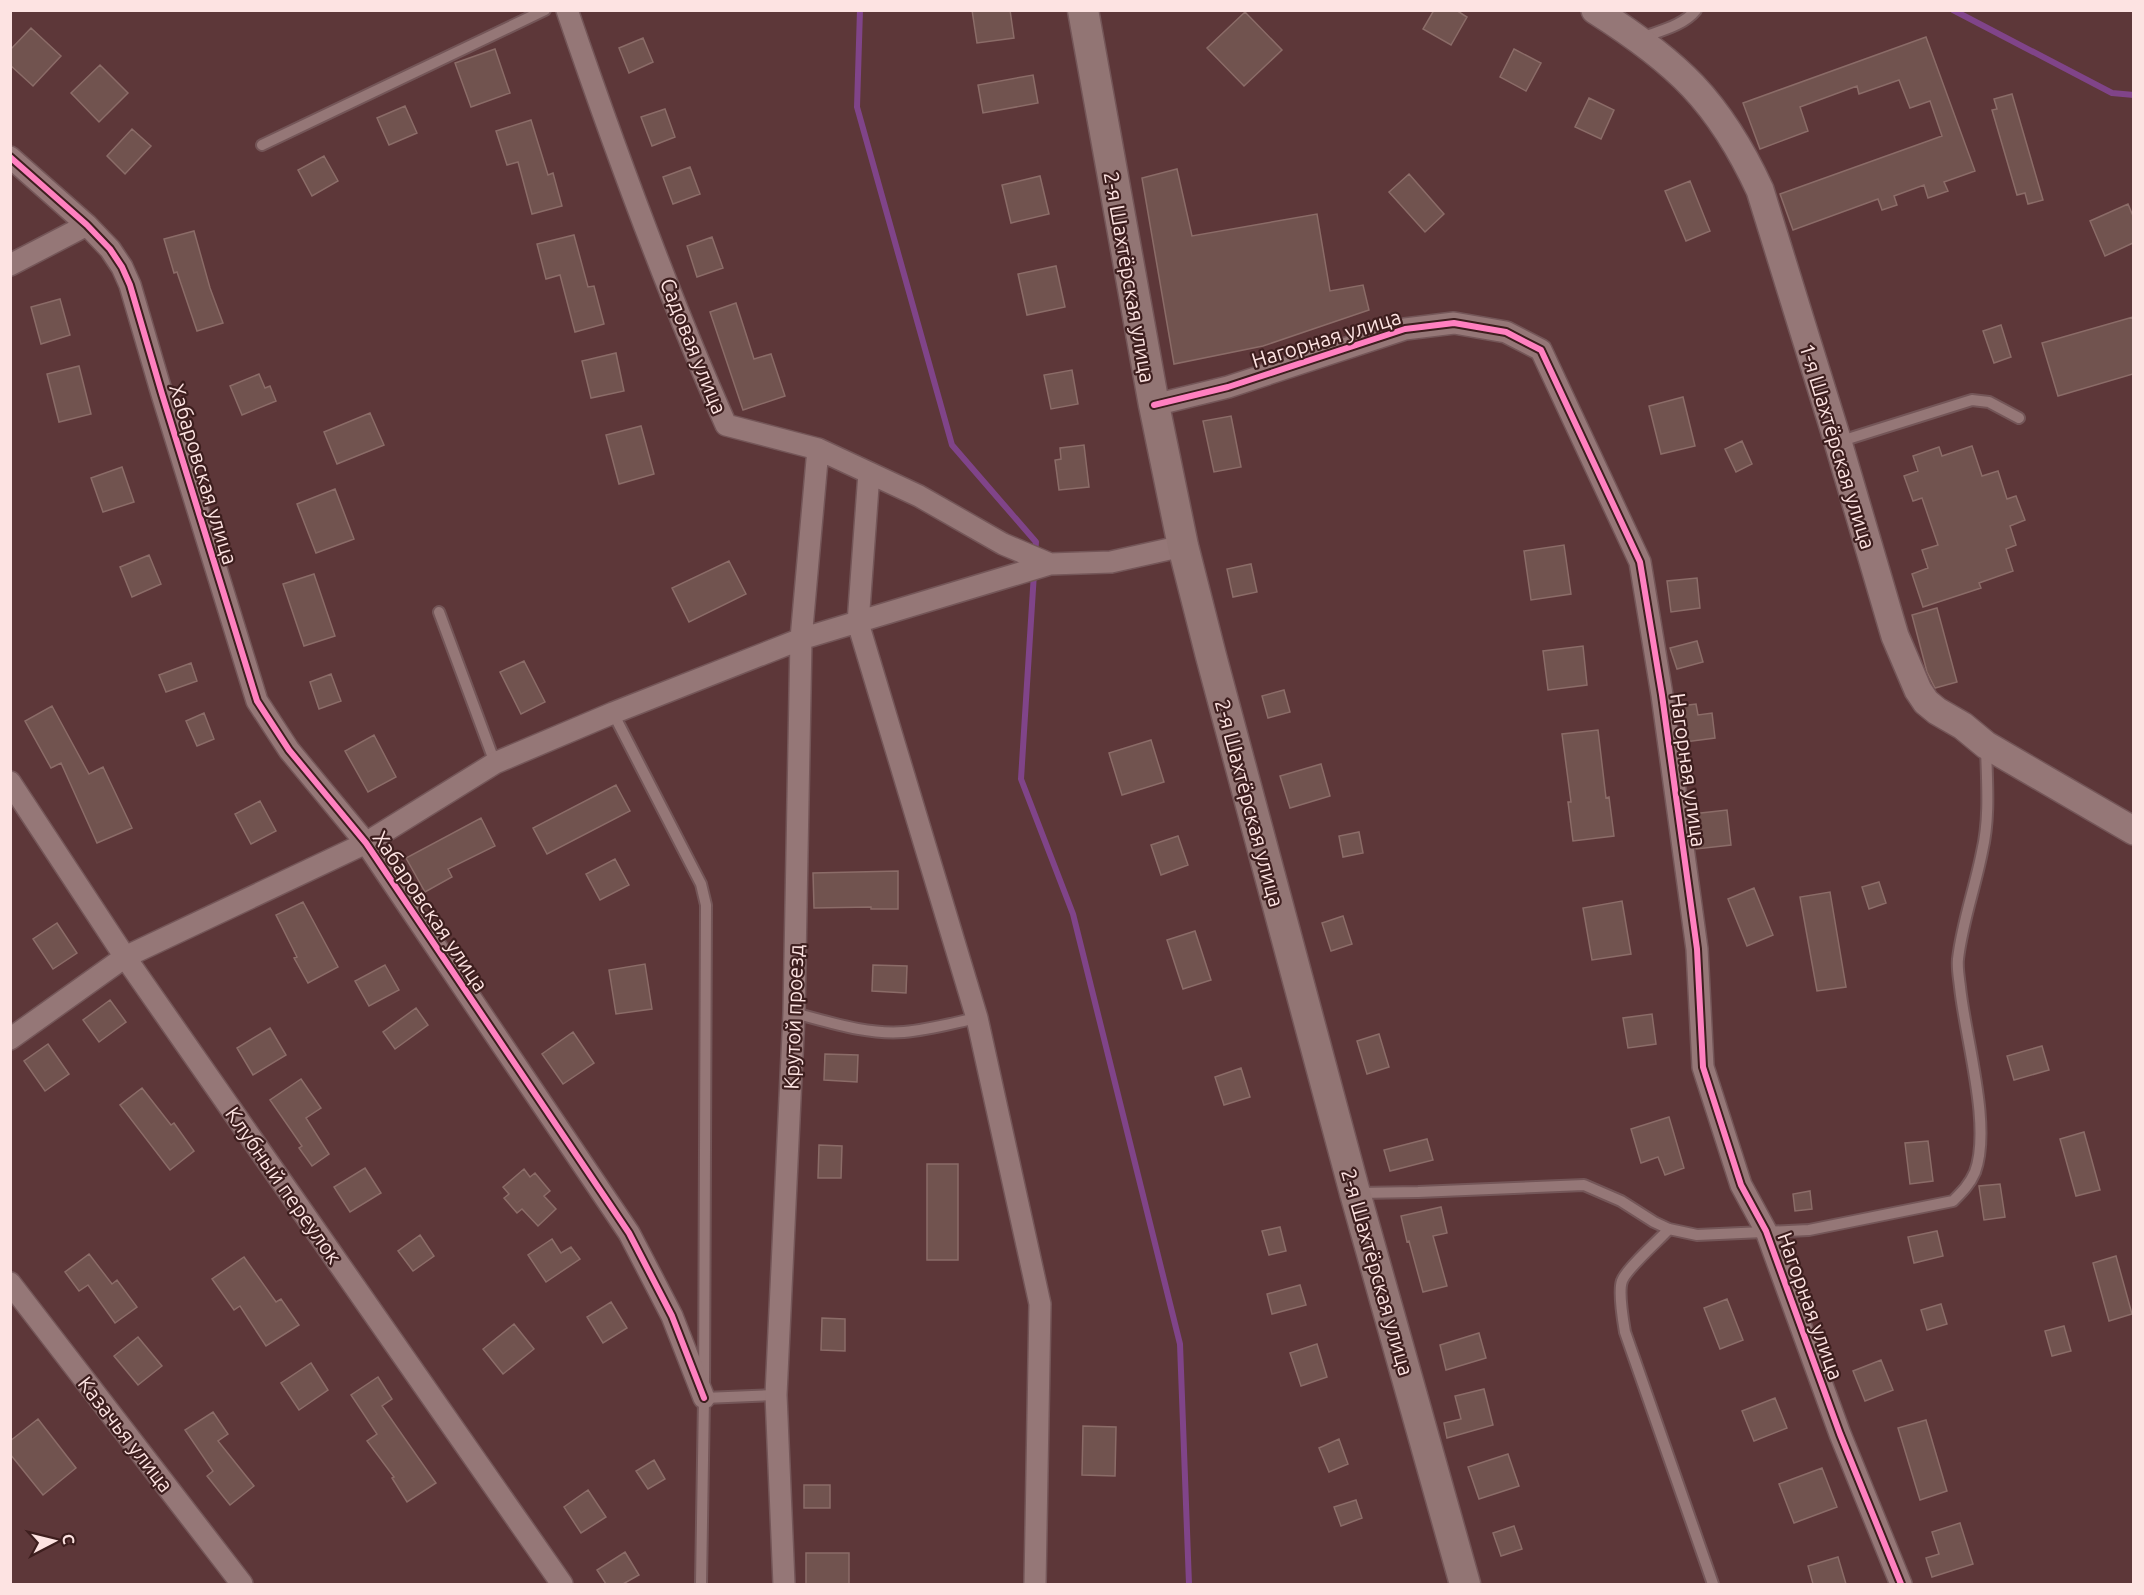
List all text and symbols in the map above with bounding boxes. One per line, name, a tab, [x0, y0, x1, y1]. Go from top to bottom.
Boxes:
street label: 2-я Шахтёрская улица	[1100, 170, 1160, 384]
street label: Садовая улица	[656, 275, 732, 417]
street label: Нагорная улица	[1248, 304, 1404, 372]
street label: 1-я Шахтёрская улица	[1795, 340, 1881, 552]
street label: Хабаровская улица	[165, 381, 243, 567]
street label: Нагорная улица	[1666, 692, 1712, 848]
street label: 2-я Шахтёрская улица	[1211, 697, 1289, 909]
street label: Хабаровская улица	[369, 826, 493, 996]
street label: Крутой проезд	[778, 944, 808, 1090]
street label: Клубный переулок	[221, 1102, 347, 1268]
street label: 2-я Шахтёрская улица	[1337, 1166, 1419, 1378]
street label: Нагорная улица	[1773, 1229, 1849, 1383]
street label: Казачья улица	[73, 1371, 179, 1497]
north arrow	[24, 1511, 84, 1571]
text: С	[59, 1533, 78, 1545]

